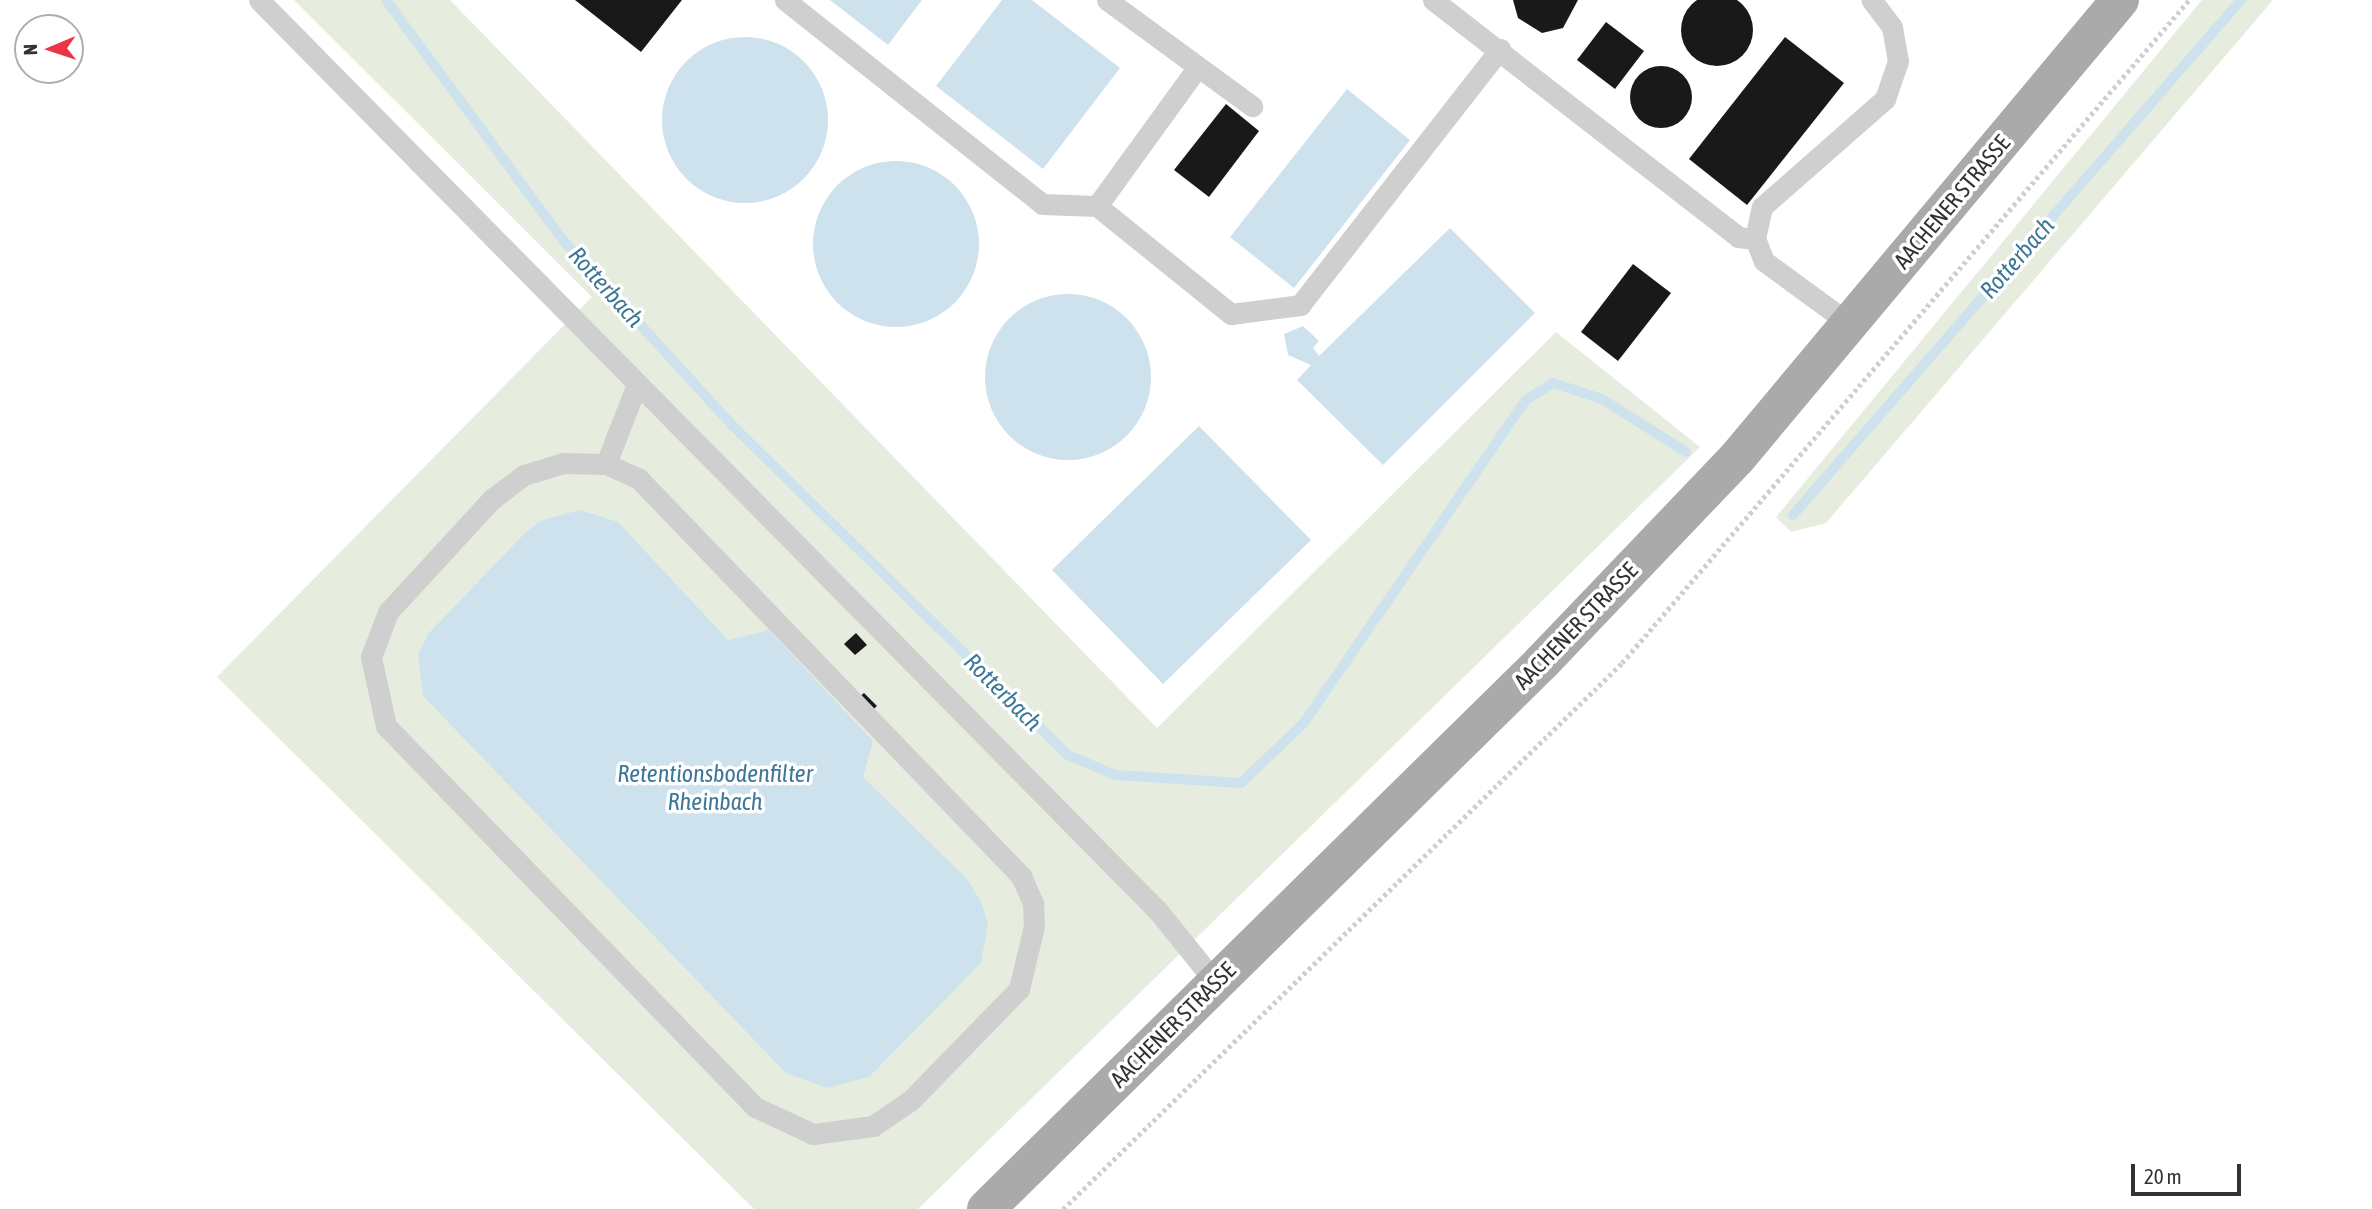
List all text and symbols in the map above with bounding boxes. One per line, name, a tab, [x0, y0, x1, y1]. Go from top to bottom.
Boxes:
north arrow	[14, 14, 84, 84]
text: N	[19, 44, 41, 56]
street label: AACHENER STRASSE	[1888, 130, 2016, 274]
water label: Rotterbach	[1974, 212, 2060, 304]
water label: Rotterbach	[563, 241, 649, 333]
street label: AACHENER STRASSE	[1509, 557, 1643, 695]
water label: Rotterbach	[958, 647, 1048, 737]
water label: Retentionsbodenfilter Rheinbach	[617, 760, 813, 816]
street label: AACHENER STRASSE	[1105, 957, 1241, 1093]
scale bar	[2134, 1150, 2244, 1194]
text: 20 m	[2144, 1164, 2182, 1188]

